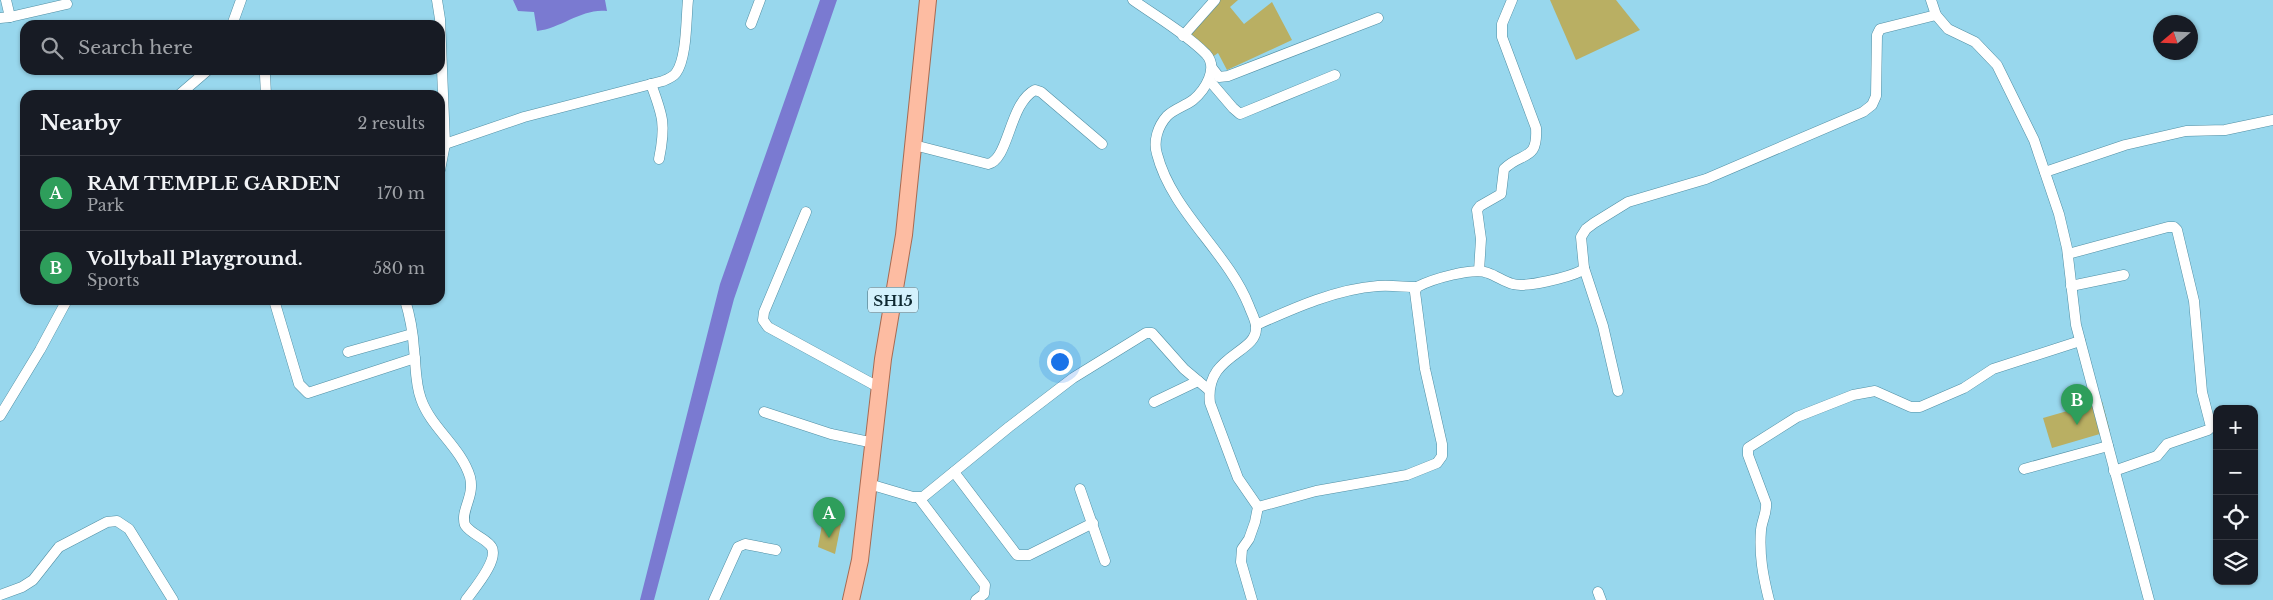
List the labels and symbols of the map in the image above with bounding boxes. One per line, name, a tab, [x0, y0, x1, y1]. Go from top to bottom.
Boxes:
north arrow	[2153, 15, 2198, 60]
road number: SH15	[868, 288, 918, 312]
your location	[1047, 349, 1073, 375]
pin: B	[2061, 384, 2093, 425]
pin: A	[813, 497, 845, 538]

